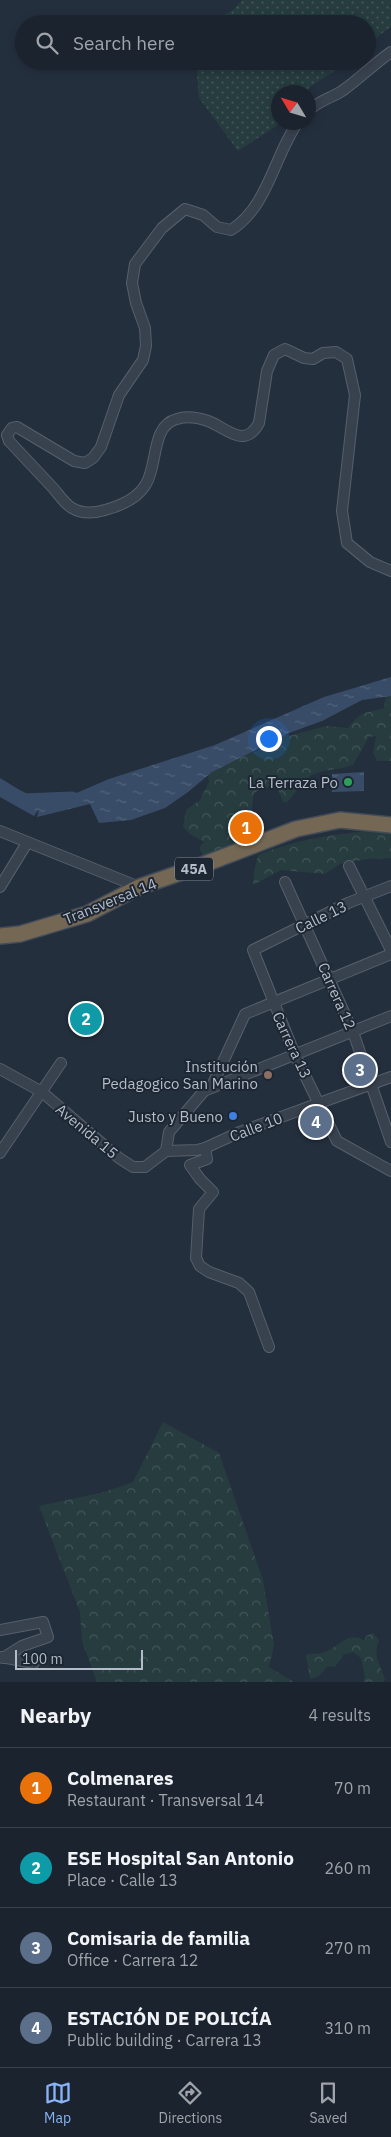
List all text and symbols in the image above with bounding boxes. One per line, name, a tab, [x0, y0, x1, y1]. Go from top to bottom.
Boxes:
search box	[15, 15, 376, 70]
icon: search	[33, 29, 61, 57]
text: Search here	[73, 31, 175, 55]
north arrow	[271, 85, 316, 130]
your location	[256, 726, 282, 752]
place label: La Terraza Po	[248, 773, 338, 792]
marker: La Terraza Po	[342, 776, 354, 788]
pin: 1	[230, 809, 262, 847]
road number: 45A	[175, 858, 213, 881]
street label: Transversal 14	[61, 874, 159, 928]
street label: Calle 13	[292, 896, 350, 938]
street label: Carrera 12	[314, 959, 360, 1033]
pin: 2	[70, 1000, 102, 1038]
street label: Carrera 13	[268, 1009, 316, 1081]
pin: 3	[344, 1051, 376, 1089]
place label: Institución Pedagogico San Marino	[102, 1057, 258, 1093]
marker: Institución Pedagogico San Marino	[262, 1069, 274, 1081]
street label: Avenida 15	[52, 1100, 122, 1162]
pin: 4	[300, 1103, 332, 1141]
place label: Justo y Bueno	[128, 1107, 223, 1126]
street label: Calle 10	[227, 1108, 285, 1146]
marker: Justo y Bueno	[227, 1110, 239, 1122]
scale bar	[15, 1647, 142, 1670]
text: 100 m	[22, 1650, 63, 1668]
text: Nearby	[20, 1701, 91, 1729]
text: 4 results	[308, 1705, 371, 1725]
text: Colmenares	[67, 1766, 173, 1790]
text: 1	[31, 1778, 41, 1798]
text: 70 m	[334, 1778, 371, 1798]
text: Restaurant · Transversal 14	[67, 1790, 264, 1810]
text: ESE Hospital San Antonio	[67, 1846, 294, 1870]
text: 2	[31, 1858, 41, 1878]
text: 260 m	[324, 1858, 371, 1878]
text: Place · Calle 13	[67, 1870, 178, 1890]
text: Comisaria de familia	[67, 1926, 250, 1950]
text: 3	[31, 1938, 41, 1958]
text: 270 m	[324, 1938, 371, 1958]
text: Office · Carrera 12	[67, 1950, 198, 1970]
text: ESTACIÓN DE POLICÍA	[67, 2006, 272, 2030]
text: 4	[31, 2018, 41, 2038]
text: 310 m	[324, 2018, 371, 2038]
text: Public building · Carrera 13	[67, 2030, 262, 2050]
tab: Map	[44, 2079, 72, 2127]
tab: Directions	[159, 2079, 222, 2127]
tab: Saved	[309, 2079, 347, 2127]

